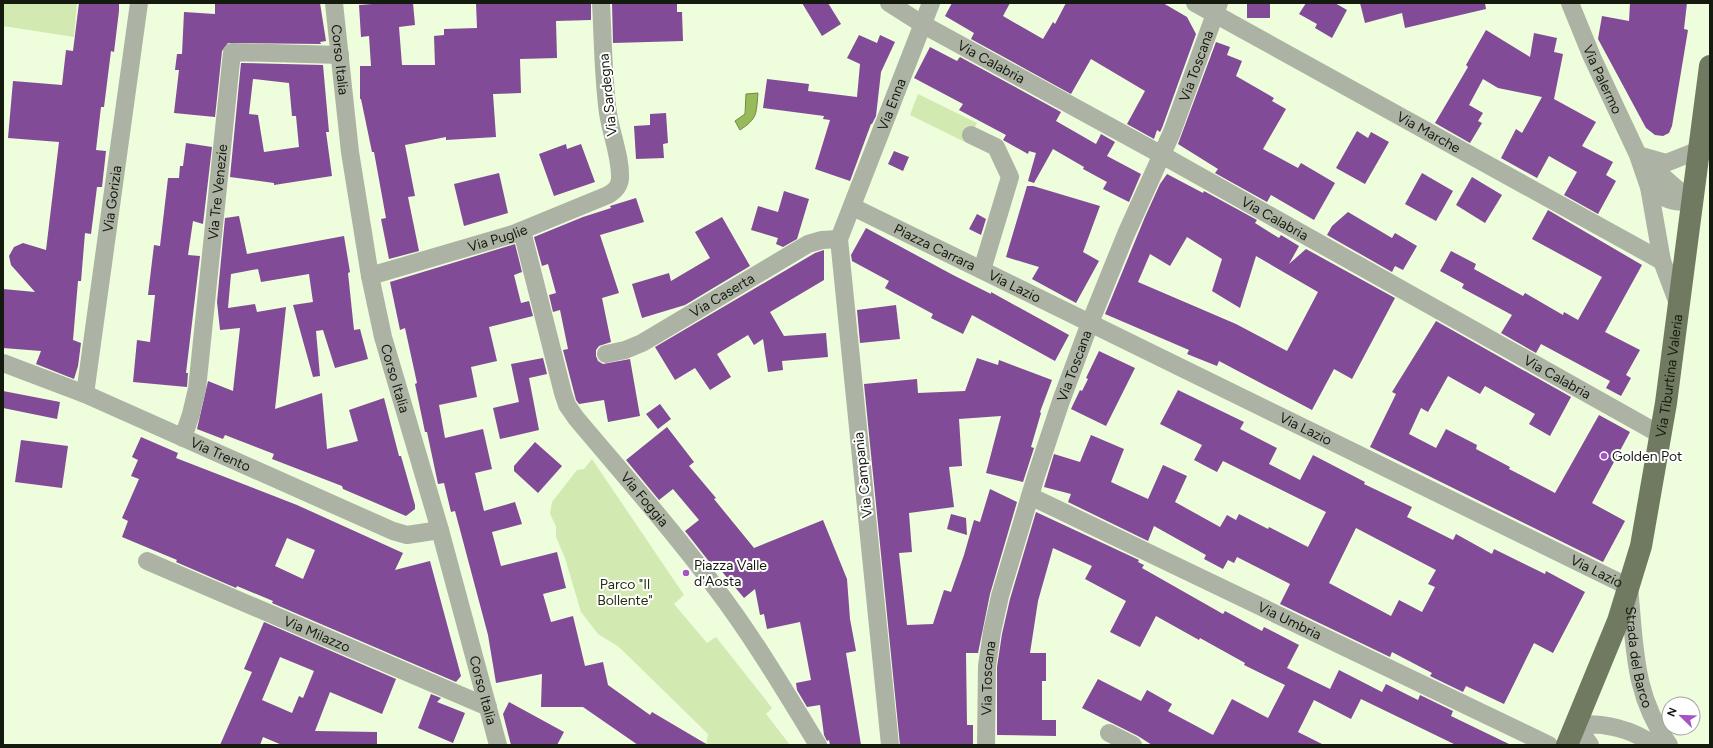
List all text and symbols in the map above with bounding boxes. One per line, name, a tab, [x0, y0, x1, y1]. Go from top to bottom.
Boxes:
street label: Corso Italia	[328, 24, 352, 96]
street label: Via Toscana	[1175, 28, 1217, 104]
street label: Via Calabria	[955, 37, 1028, 87]
street label: Via Palermo	[1579, 42, 1626, 117]
street label: Via Sardegna	[595, 53, 621, 137]
street label: Via Enna	[874, 76, 909, 133]
street label: Via Marche	[1394, 108, 1464, 157]
street label: Via Tre Venezie	[204, 143, 231, 241]
street label: Via Gorizia	[99, 164, 125, 233]
street label: Via Calabria	[1238, 193, 1311, 244]
street label: Via Puglie	[466, 220, 530, 255]
street label: Piazza Carrara	[891, 220, 978, 274]
street label: Via Lazio	[986, 266, 1044, 306]
street label: Via Caserta	[687, 269, 757, 321]
street label: Via Tiburtina Valeria	[1652, 313, 1686, 439]
street label: Via Toscana	[1053, 328, 1095, 404]
street label: Corso Italia	[377, 342, 413, 415]
street label: Via Calabria	[1521, 351, 1594, 403]
street label: Via Lazio	[1277, 409, 1335, 449]
street label: Via Campania	[850, 431, 876, 519]
street label: Via Trento	[188, 433, 253, 475]
place label: Golden Pot	[1612, 448, 1682, 465]
marker: Golden Pot	[1599, 451, 1609, 461]
street label: Via Foggia	[617, 468, 673, 530]
street label: Via Lazio	[1568, 551, 1626, 591]
place label: Piazza Valle d'Aosta	[694, 557, 767, 590]
marker: Piazza Valle d'Aosta	[681, 568, 691, 578]
park label: Parco "Il Bollente"	[597, 576, 653, 609]
street label: Via Umbria	[1255, 598, 1324, 643]
street label: Strada del Barco	[1622, 606, 1656, 710]
street label: Via Milazzo	[281, 612, 353, 656]
street label: Via Toscana	[978, 640, 999, 715]
street label: Corso Italia	[466, 654, 501, 727]
north arrow	[1661, 696, 1701, 736]
text: N	[1665, 706, 1680, 719]

